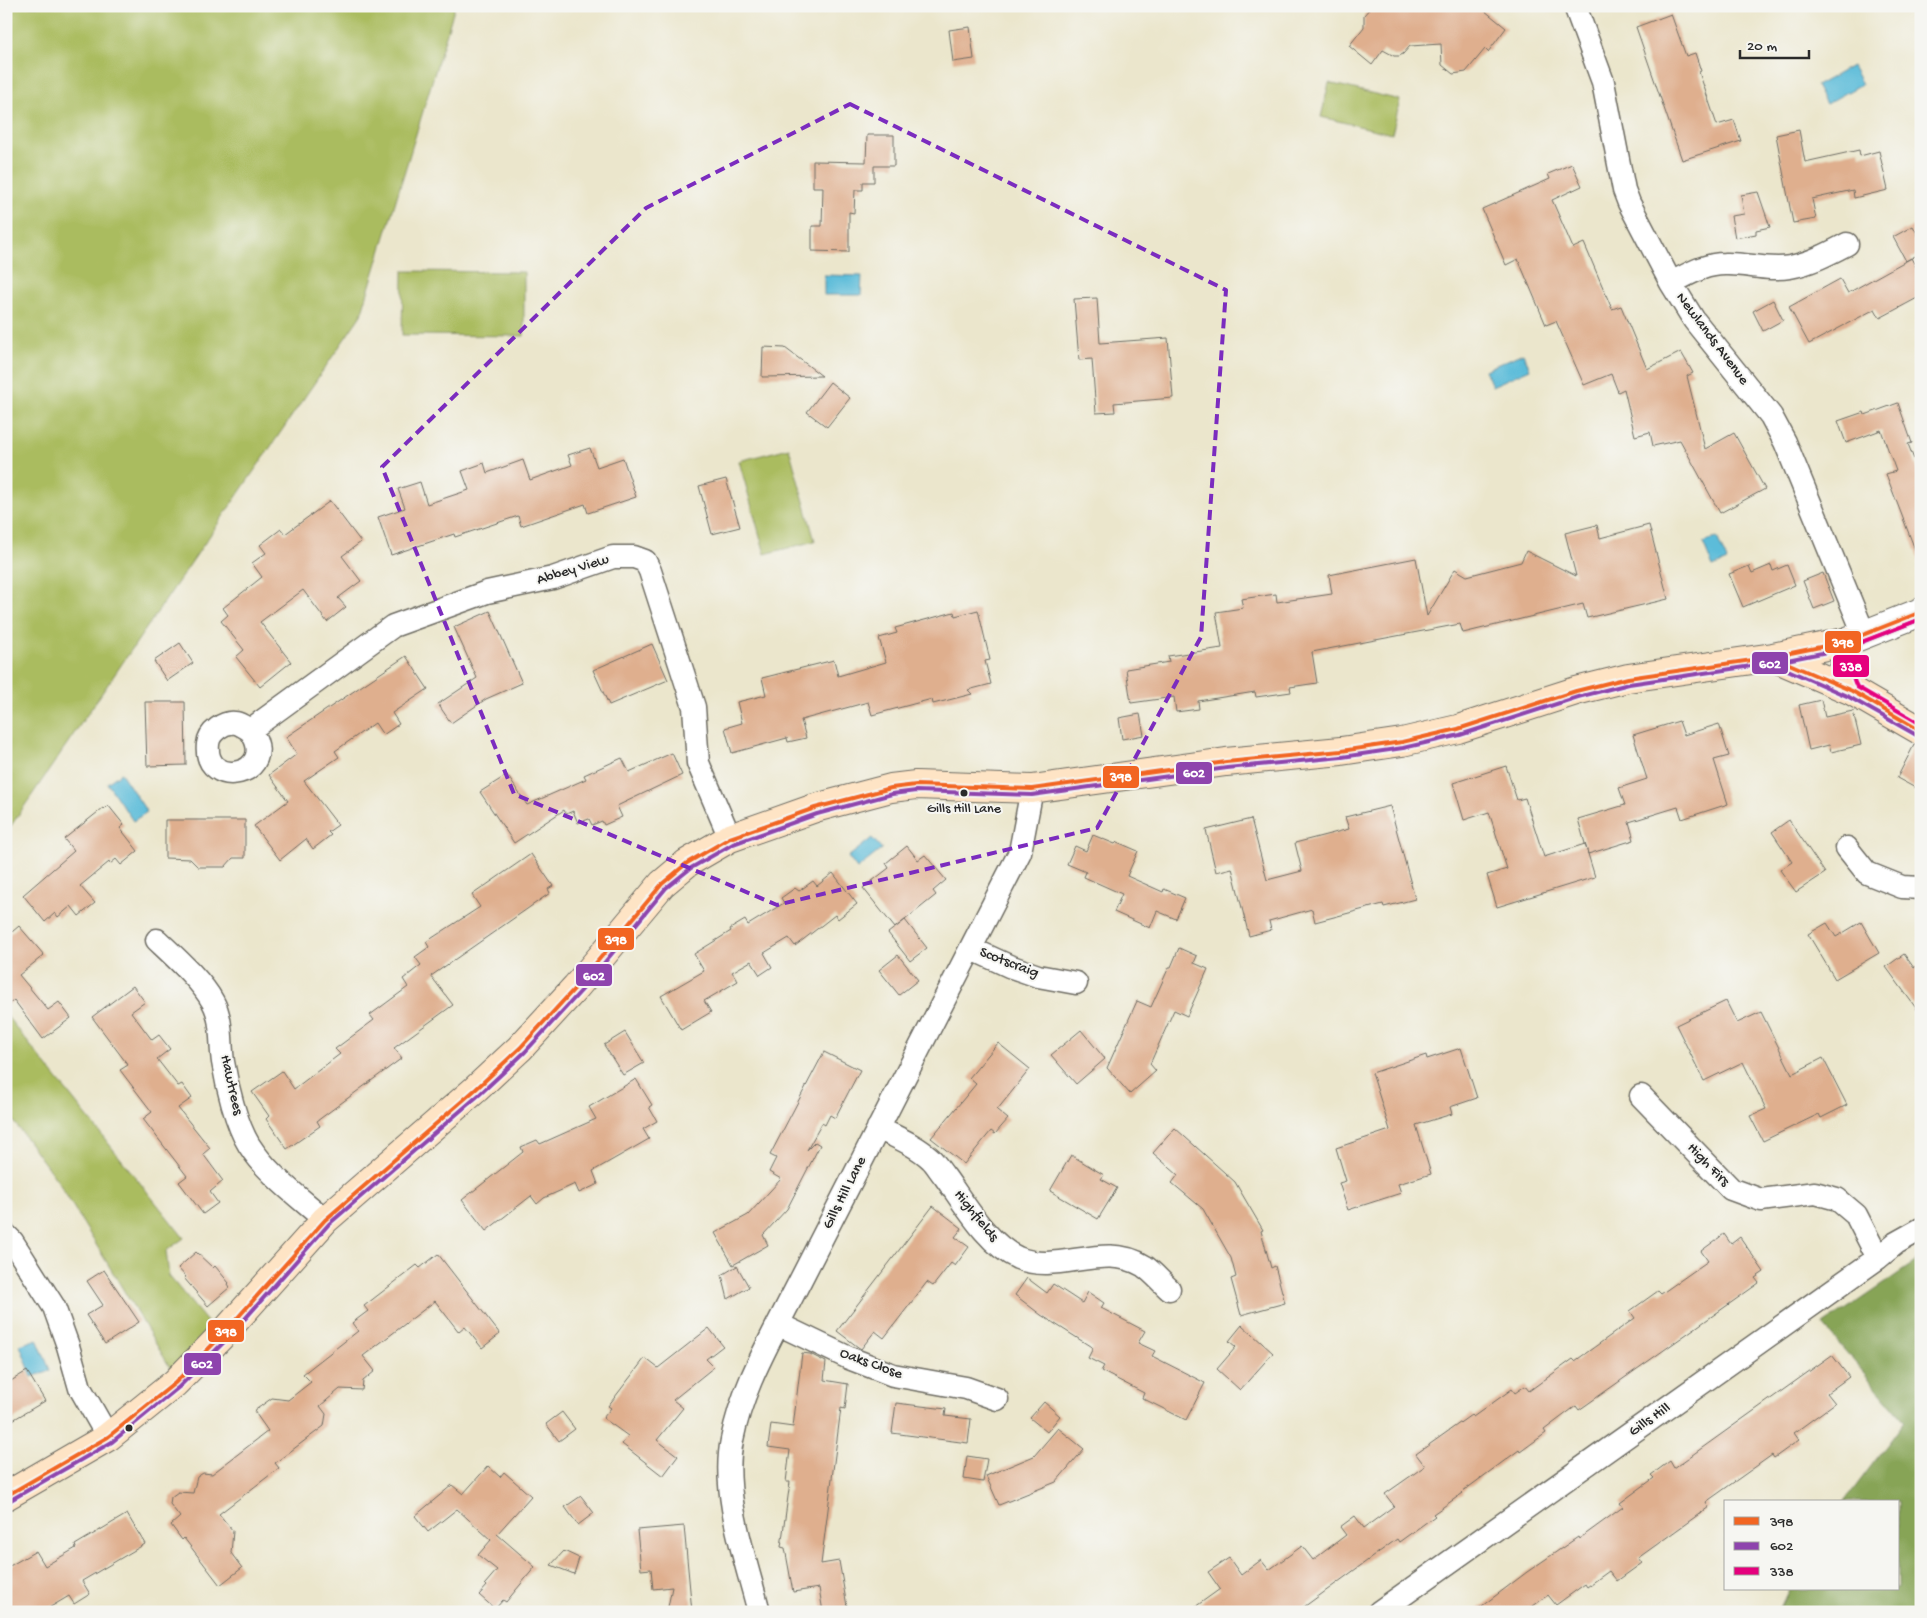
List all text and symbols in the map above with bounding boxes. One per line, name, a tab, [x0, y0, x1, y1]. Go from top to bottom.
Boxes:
scale bar	[1740, 28, 1808, 60]
text: 20 m	[1747, 38, 1777, 56]
street label: Newlands Avenue	[1671, 289, 1753, 389]
street label: Abbey View	[535, 550, 612, 589]
line badge: 398	[1824, 630, 1862, 654]
text: 398	[1831, 636, 1854, 653]
line badge: 602	[1751, 651, 1789, 675]
line badge: 338	[1832, 654, 1870, 678]
text: 602	[1759, 657, 1781, 674]
text: 338	[1839, 660, 1862, 677]
line badge: 602	[1175, 761, 1213, 785]
line badge: 398	[1102, 765, 1140, 789]
text: 602	[1183, 766, 1205, 783]
text: 398	[1109, 770, 1132, 787]
marker: Gills Hill Lane	[959, 788, 969, 798]
place label: Gills Hill Lane	[927, 801, 1002, 818]
line badge: 398	[597, 927, 635, 951]
text: 398	[604, 933, 627, 950]
street label: Scotscraig	[977, 943, 1041, 983]
line badge: 602	[575, 963, 613, 987]
text: 602	[583, 969, 605, 986]
street label: Hawtrees	[215, 1053, 247, 1117]
street label: High Firs	[1683, 1139, 1733, 1191]
street label: Gills Hill Lane	[819, 1153, 871, 1232]
street label: Highfields	[950, 1186, 1003, 1246]
line badge: 398	[207, 1319, 245, 1343]
text: 398	[214, 1325, 237, 1342]
street label: Oaks Close	[837, 1344, 905, 1384]
line badge: 602	[183, 1352, 222, 1376]
text: 602	[191, 1357, 213, 1374]
street label: Gills Hill	[1626, 1399, 1674, 1441]
unlabelled marker	[124, 1423, 134, 1433]
legend	[1724, 1500, 1900, 1590]
text: 398	[1769, 1514, 1794, 1532]
text: 602	[1770, 1538, 1793, 1556]
text: 338	[1769, 1564, 1794, 1582]

